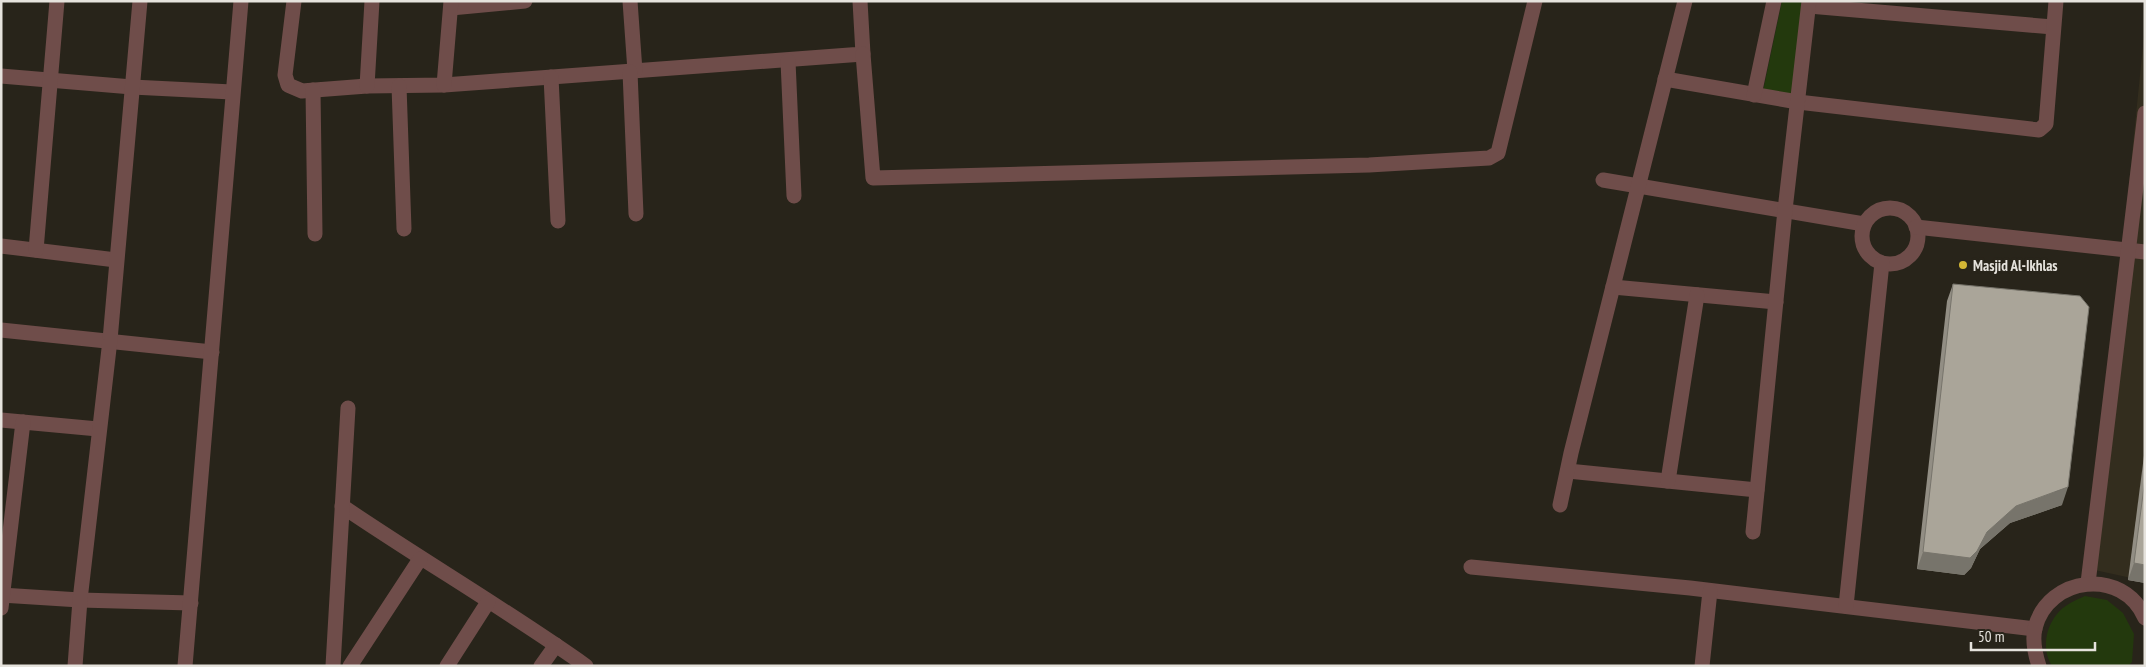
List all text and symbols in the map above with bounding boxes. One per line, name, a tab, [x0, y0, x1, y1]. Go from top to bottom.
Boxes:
place label: Masjid Al-Ikhlas	[1973, 256, 2058, 275]
marker: Masjid Al-Ikhlas	[1957, 259, 1969, 271]
scale bar	[1971, 620, 2095, 652]
text: 50 m	[1978, 627, 2004, 646]

